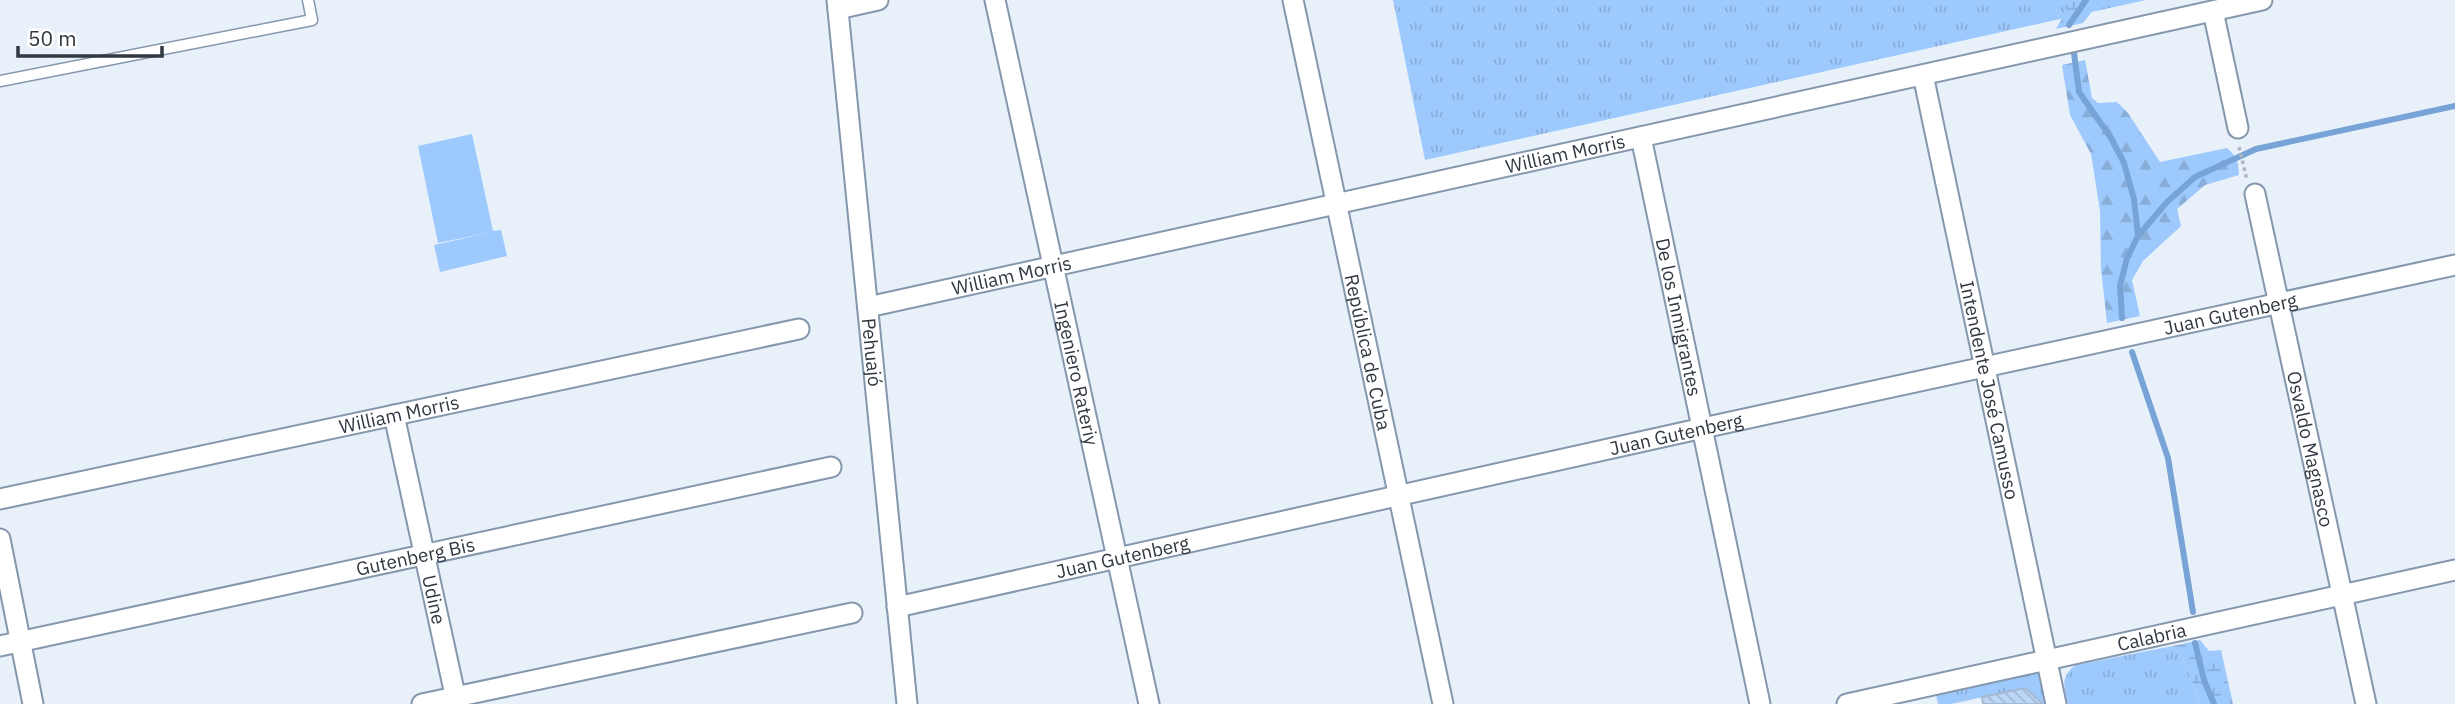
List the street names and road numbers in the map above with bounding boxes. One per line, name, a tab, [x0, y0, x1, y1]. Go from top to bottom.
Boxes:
street label: William Morris	[1503, 129, 1627, 178]
street label: De los Inmigrantes	[1650, 236, 1707, 398]
street label: William Morris	[949, 251, 1074, 300]
street label: República de Cuba	[1340, 272, 1396, 432]
street label: Intendente José Camusso	[1955, 278, 2024, 502]
street label: Juan Gutenberg	[2161, 288, 2299, 340]
street label: Ingeniero Rateriy	[1049, 299, 1104, 448]
street label: Pehuajó	[857, 317, 887, 388]
street label: Osvaldo Magnasco	[2282, 369, 2339, 529]
street label: William Morris	[337, 390, 461, 439]
street label: Juan Gutenberg	[1607, 408, 1745, 460]
street label: Juan Gutenberg	[1054, 530, 1191, 583]
street label: Gutenberg Bis	[354, 532, 477, 581]
street label: Udine	[417, 573, 451, 627]
street label: Calabria	[2115, 618, 2189, 656]

